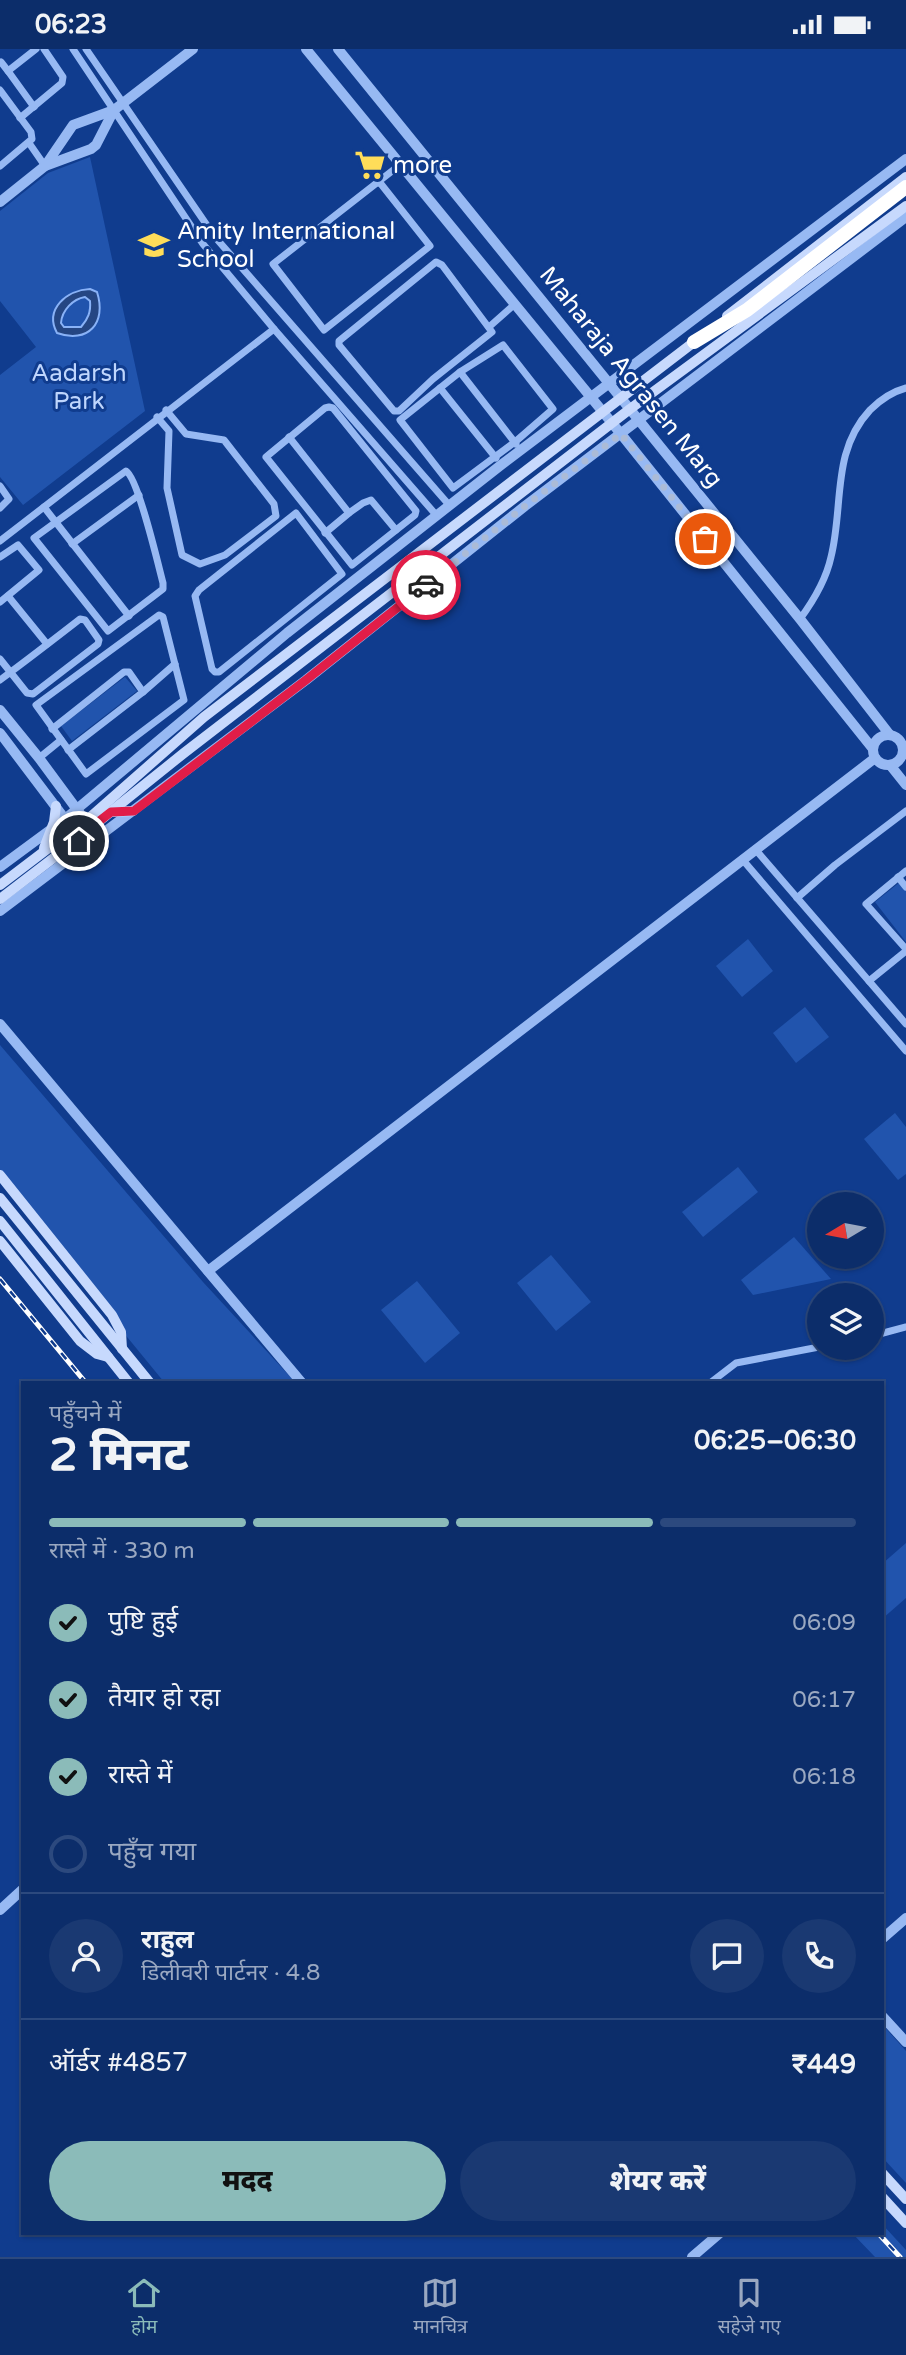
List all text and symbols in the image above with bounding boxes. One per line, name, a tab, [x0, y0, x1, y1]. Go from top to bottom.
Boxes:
text: 06:23	[35, 9, 107, 40]
supermarket icon: more	[353, 148, 387, 182]
place label: more	[393, 151, 452, 180]
place label: Amity International School	[177, 217, 395, 274]
school or university icon: Amity International School	[137, 228, 171, 262]
street label: Maharaja Agrasen Marg	[533, 261, 729, 493]
park label: Aadarsh Park	[31, 359, 127, 416]
pin	[675, 509, 735, 569]
icon: bag	[686, 520, 724, 558]
courier	[391, 550, 461, 620]
icon: car	[407, 566, 445, 604]
pin	[49, 811, 109, 871]
icon: home	[60, 822, 98, 860]
north arrow	[807, 1192, 884, 1269]
map controls	[807, 1192, 884, 1360]
button: layers	[807, 1283, 884, 1360]
text: पहुँचने में	[49, 1400, 121, 1428]
text: 06:25–06:30	[694, 1425, 856, 1456]
text: 2 मिनट	[49, 1428, 189, 1483]
text: रास्ते में · 330 m	[49, 1537, 195, 1565]
icon: check	[49, 1604, 87, 1642]
text: पुष्टि हुई	[108, 1605, 178, 1636]
text: 06:09	[792, 1609, 856, 1637]
icon: check	[49, 1681, 87, 1719]
text: तैयार हो रहा	[108, 1682, 221, 1713]
text: 06:17	[792, 1686, 856, 1714]
icon: check	[49, 1758, 87, 1796]
text: रास्ते में	[108, 1759, 173, 1790]
text: 06:18	[792, 1763, 856, 1791]
text: पहुँच गया	[108, 1836, 196, 1867]
button: person	[49, 1919, 123, 1993]
button: chat	[690, 1919, 764, 1993]
button: phone	[782, 1919, 856, 1993]
text: राहुल	[141, 1924, 194, 1955]
text: डिलीवरी पार्टनर · 4.8	[141, 1959, 320, 1987]
text: ऑर्डर #4857	[49, 2047, 188, 2078]
text: ₹449	[792, 2049, 856, 2080]
button: मदद	[49, 2141, 446, 2221]
button: शेयर करें	[460, 2141, 856, 2221]
tab: होम	[125, 2274, 163, 2341]
tab: मानचित्र	[413, 2274, 468, 2341]
tab: सहेजे गए	[718, 2274, 781, 2341]

